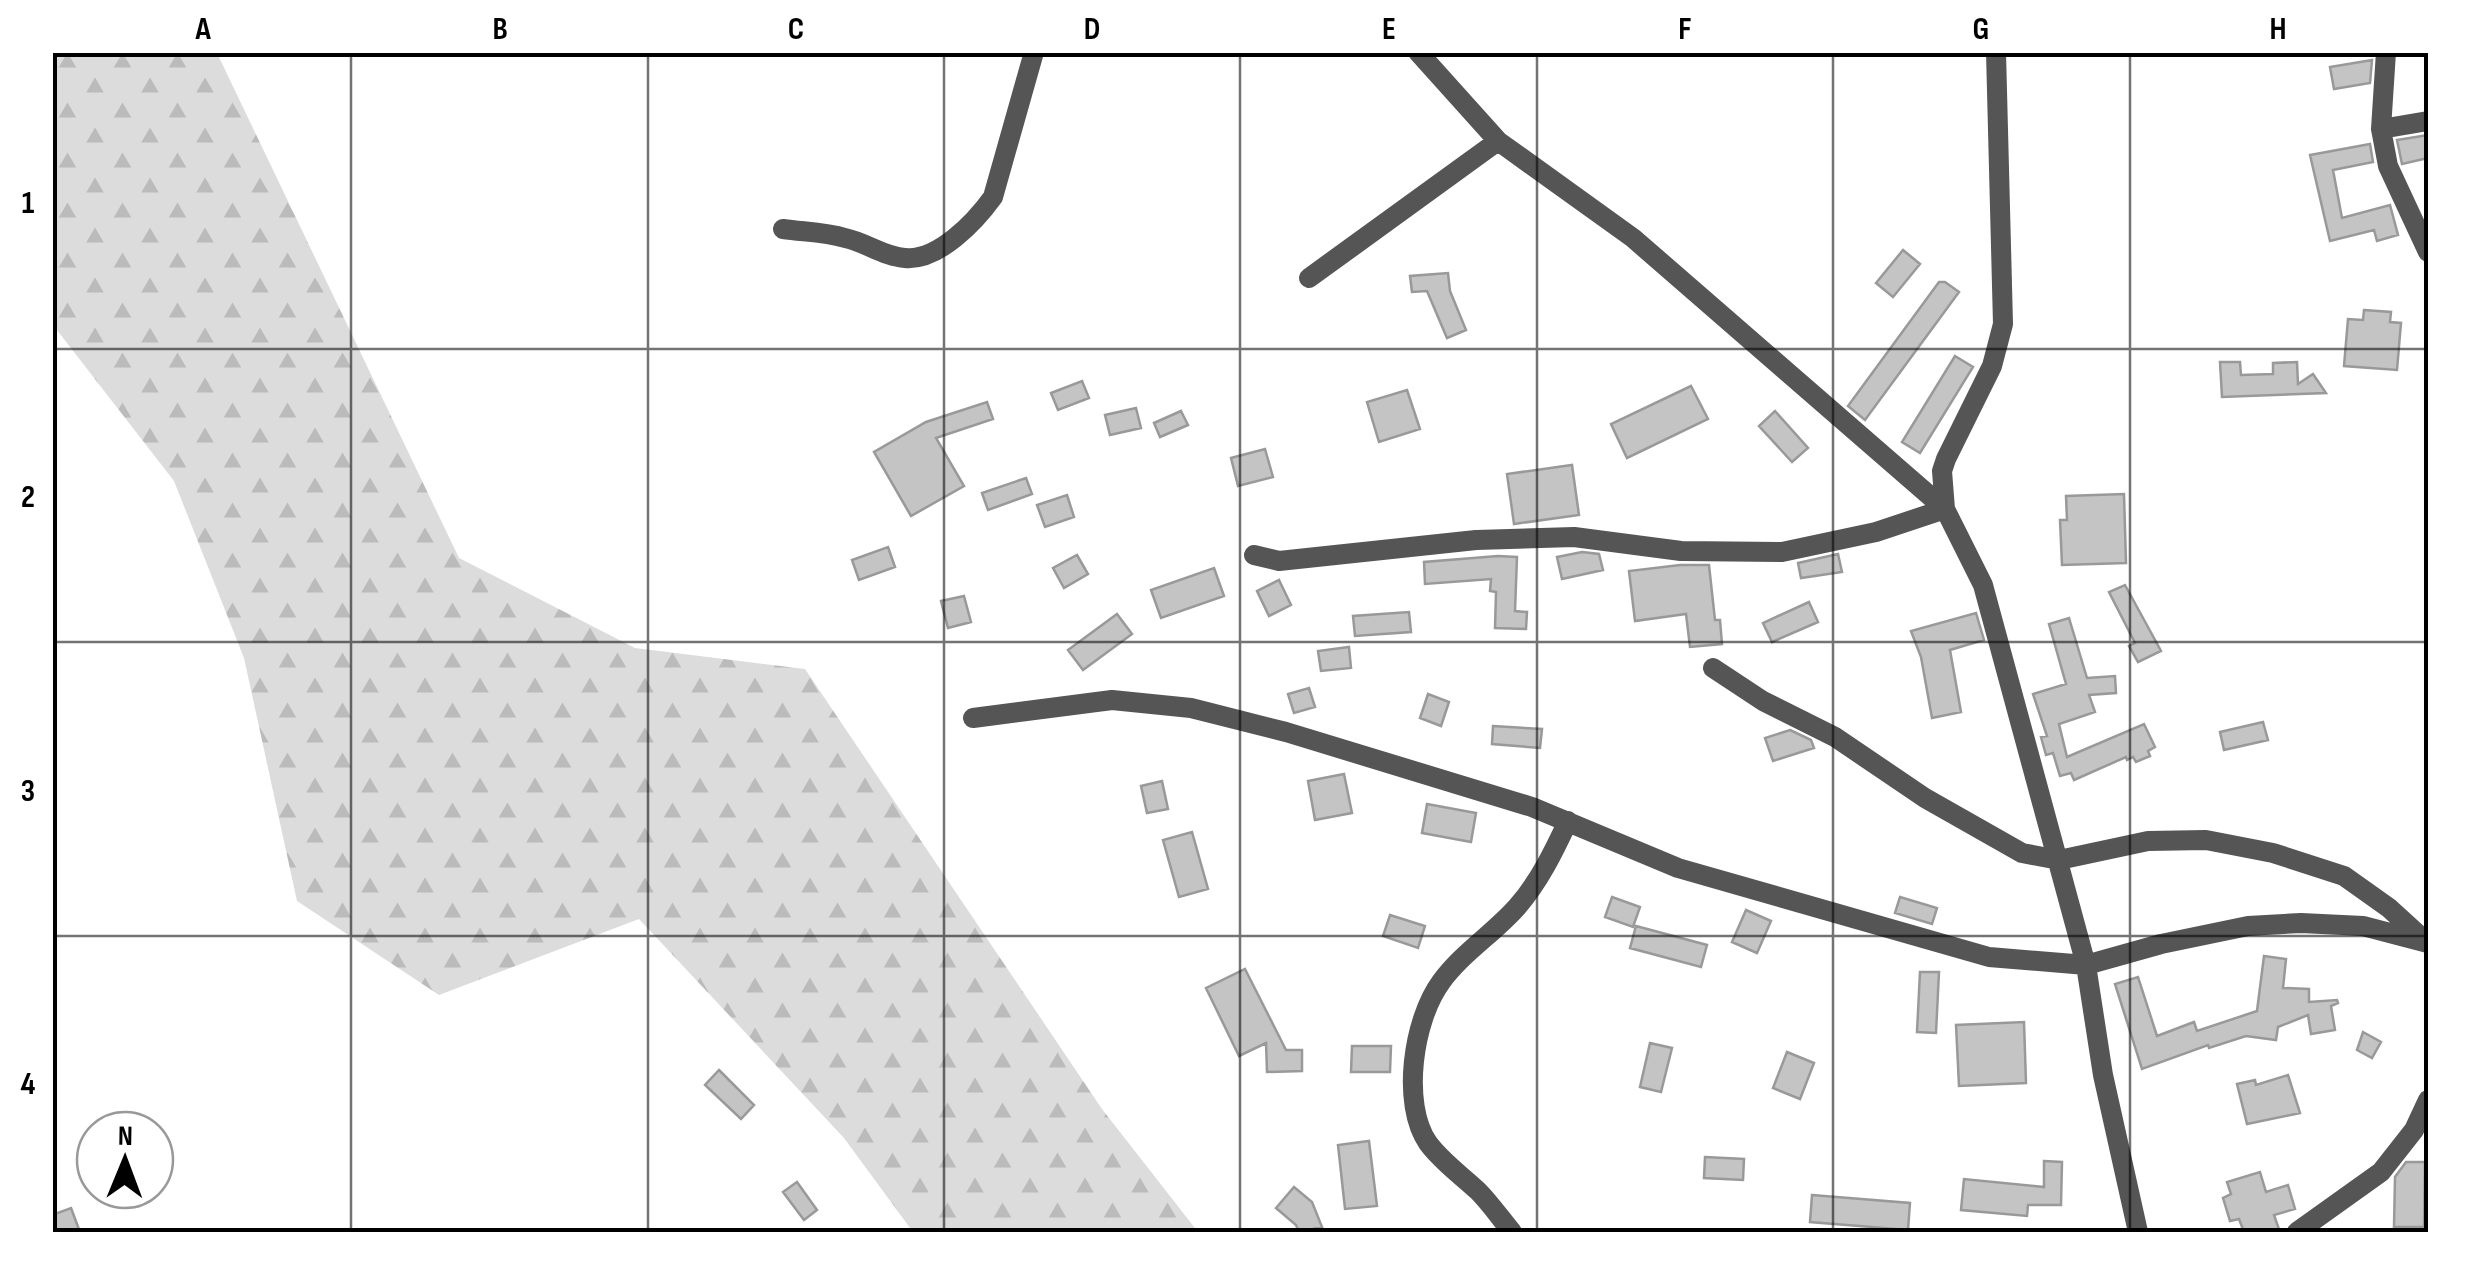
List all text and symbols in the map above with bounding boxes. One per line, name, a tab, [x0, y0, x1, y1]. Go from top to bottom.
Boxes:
text: A	[194, 10, 211, 49]
text: B	[492, 10, 508, 49]
text: C	[788, 10, 804, 49]
text: D	[1084, 10, 1100, 49]
text: E	[1382, 10, 1396, 49]
text: F	[1678, 10, 1692, 49]
text: G	[1973, 10, 1989, 49]
text: H	[2269, 10, 2287, 49]
text: 1	[22, 184, 35, 223]
text: 2	[21, 478, 35, 517]
text: 3	[21, 772, 35, 811]
text: 4	[21, 1065, 36, 1104]
north arrow	[75, 1110, 175, 1210]
text: N	[118, 1120, 133, 1153]

